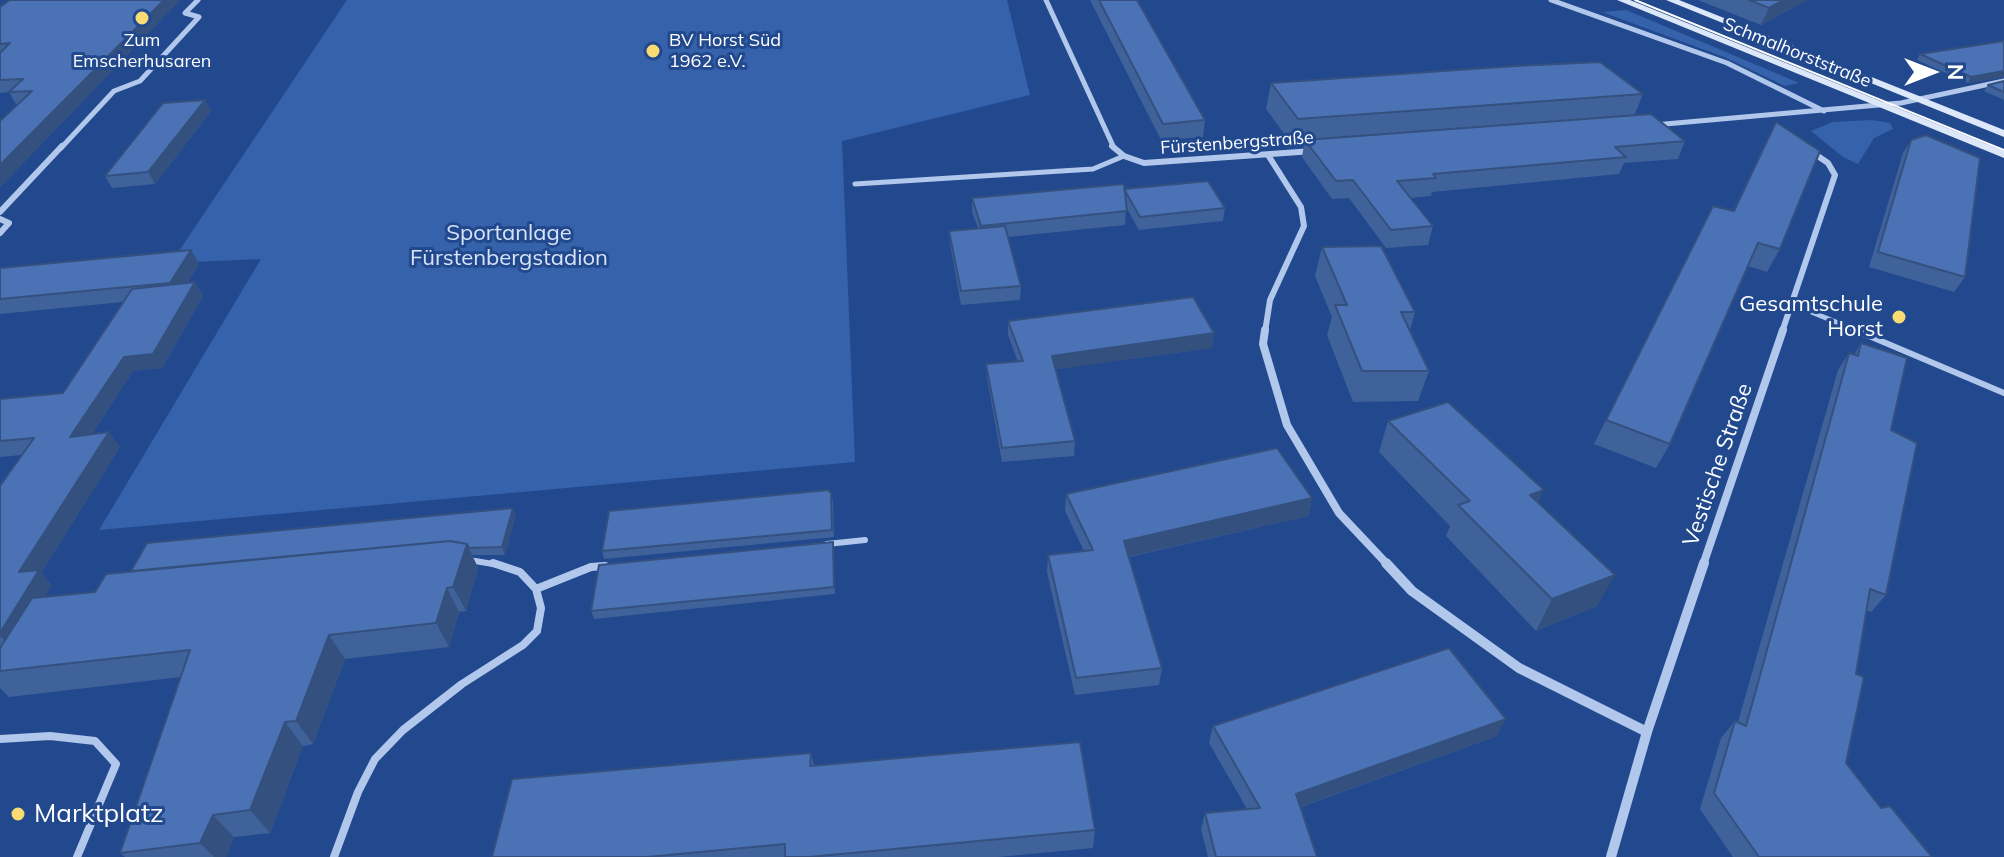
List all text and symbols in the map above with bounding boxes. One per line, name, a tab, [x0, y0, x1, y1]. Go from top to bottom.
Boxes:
marker: Zum Emscherhusaren	[133, 9, 151, 27]
street label: Schmalhorststraße	[1720, 13, 1874, 93]
place label: Zum Emscherhusaren	[73, 30, 211, 72]
place label: BV Horst Süd 1962 e.V.	[669, 30, 781, 72]
north arrow	[1892, 32, 1972, 112]
marker: BV Horst Süd 1962 e.V.	[644, 42, 662, 60]
text: N	[1942, 64, 1970, 80]
street label: Fürstenbergstraße	[1160, 127, 1314, 159]
park label: Sportanlage Fürstenbergstadion	[410, 220, 608, 272]
place label: Gesamtschule Horst	[1739, 291, 1883, 342]
marker: Gesamtschule Horst	[1890, 308, 1908, 326]
street label: Vestische Straße	[1678, 380, 1758, 550]
place label: Marktplatz	[34, 798, 164, 830]
marker: Marktplatz	[9, 805, 27, 823]

